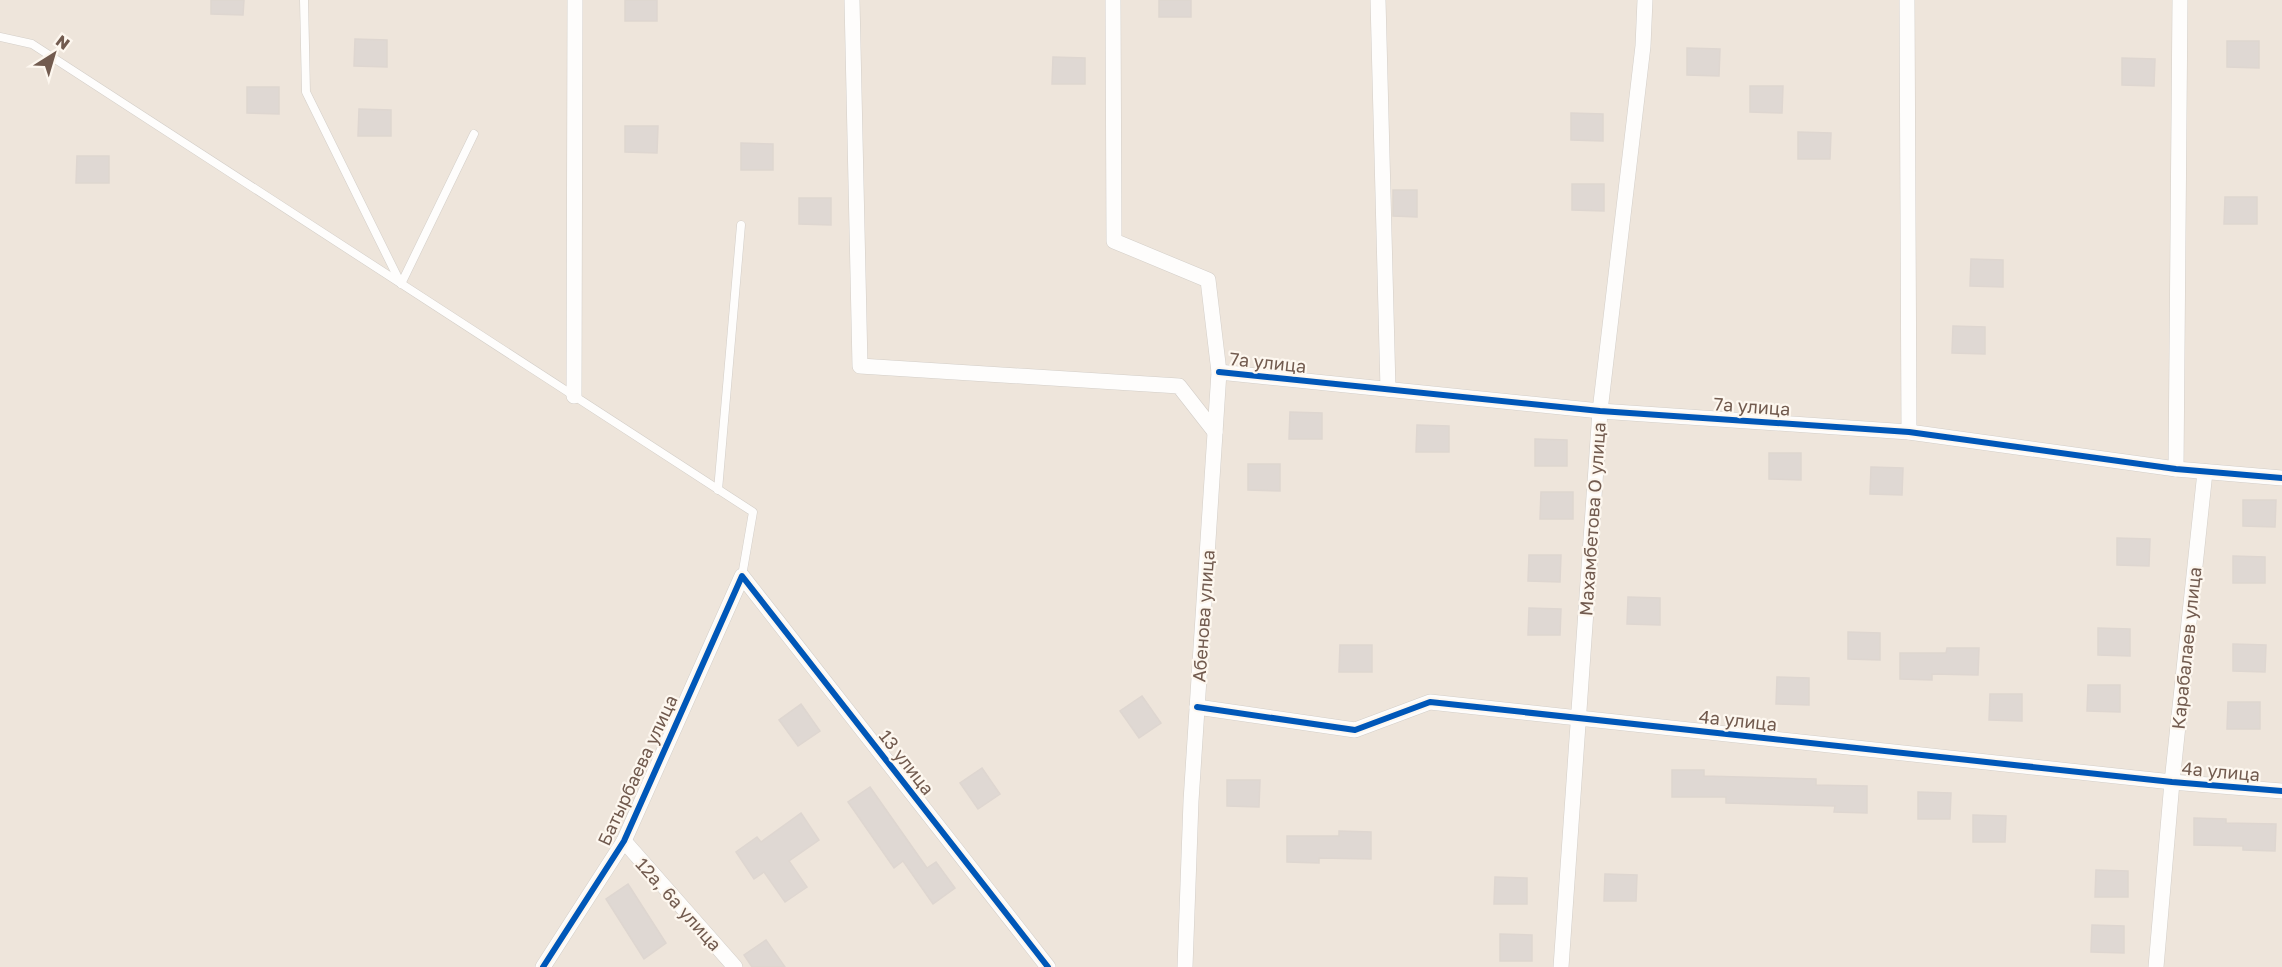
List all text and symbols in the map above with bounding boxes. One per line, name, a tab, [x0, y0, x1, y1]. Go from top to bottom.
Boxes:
north arrow	[24, 24, 84, 84]
text: N	[52, 30, 74, 54]
street label: 7а улица	[1229, 347, 1307, 377]
street label: 7а улица	[1713, 392, 1791, 420]
street label: Махамбетова О улица	[1574, 421, 1610, 617]
street label: Абенова улица	[1187, 549, 1219, 683]
street label: Карабалаев улица	[2167, 566, 2205, 730]
street label: Батырбаева улица	[592, 691, 682, 849]
street label: 4а улица	[1698, 705, 1778, 735]
street label: 13 улица	[875, 725, 939, 799]
street label: 4а улица	[2181, 757, 2261, 785]
street label: 12а, 6а улица	[631, 853, 727, 955]

